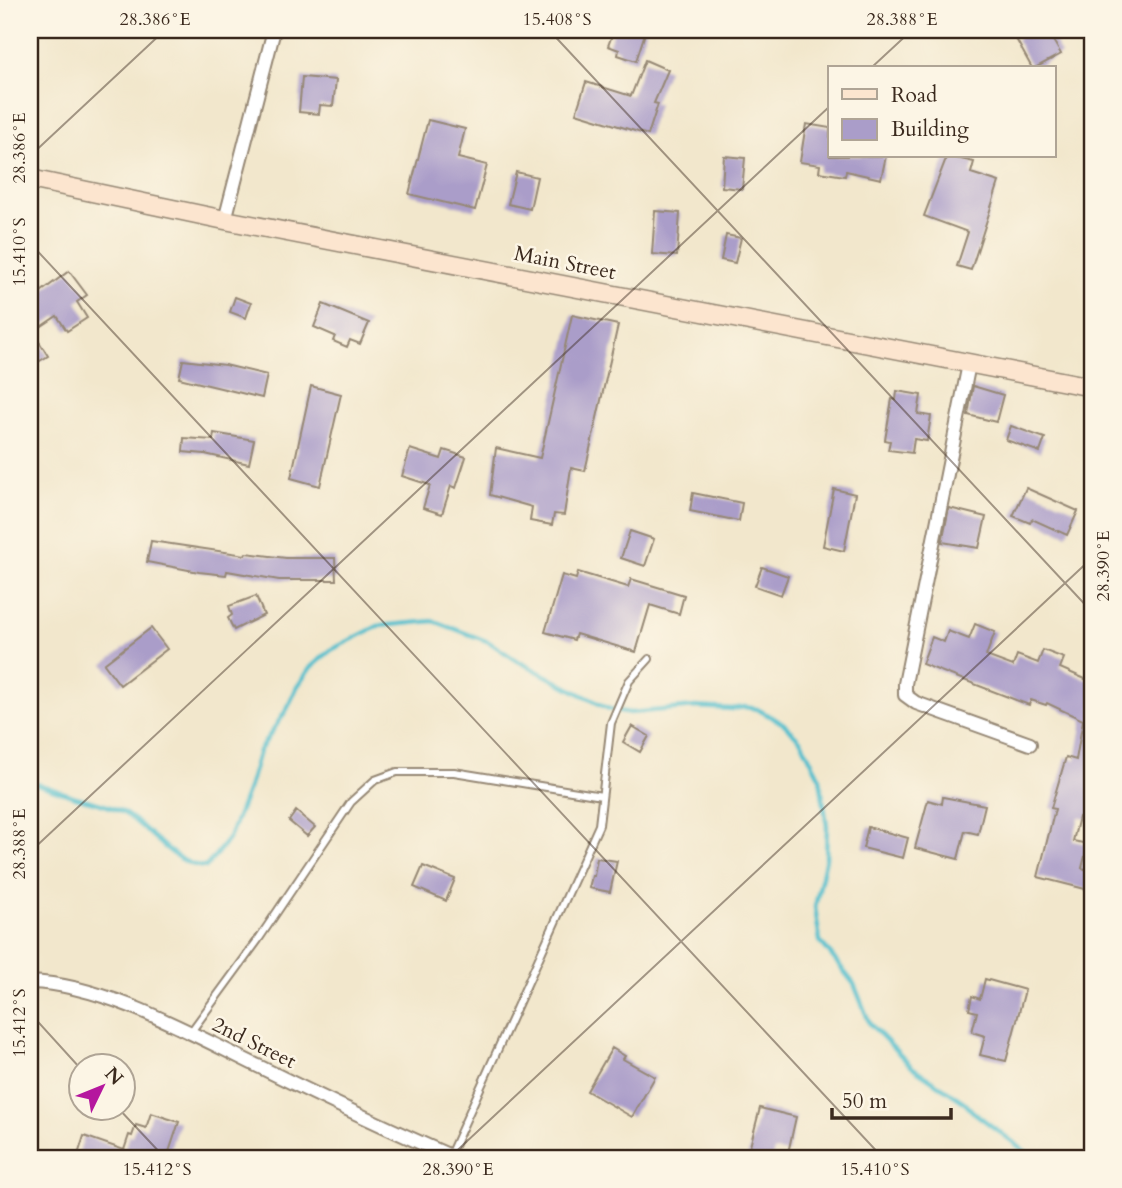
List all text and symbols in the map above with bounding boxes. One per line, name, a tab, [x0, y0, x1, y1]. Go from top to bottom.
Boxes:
text: 28.386°E	[120, 7, 191, 32]
text: 15.408°S	[523, 7, 591, 32]
text: 28.388°E	[867, 7, 938, 32]
legend	[828, 66, 1056, 158]
text: Road	[891, 81, 937, 110]
text: 28.386°E	[7, 113, 32, 184]
text: Building	[891, 115, 969, 144]
text: 15.410°S	[7, 218, 32, 286]
street label: Main Street	[512, 239, 619, 287]
text: 28.390°E	[1091, 531, 1116, 602]
text: 28.388°E	[7, 809, 32, 880]
text: 15.412°S	[7, 989, 32, 1057]
street label: 2nd Street	[207, 1010, 301, 1076]
north arrow	[66, 1052, 136, 1122]
text: N	[99, 1061, 129, 1091]
scale bar	[832, 1076, 950, 1120]
text: 50 m	[842, 1087, 887, 1116]
text: 15.412°S	[123, 1157, 191, 1182]
text: 28.390°E	[423, 1157, 494, 1182]
text: 15.410°S	[841, 1157, 909, 1182]

